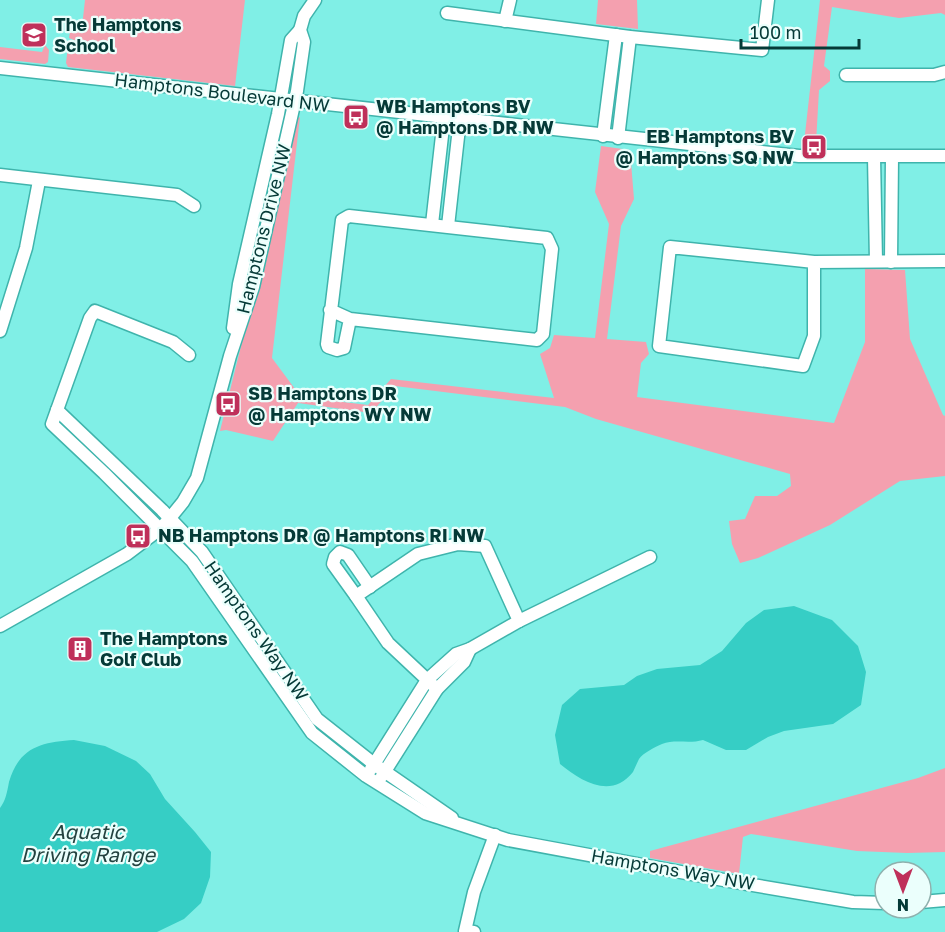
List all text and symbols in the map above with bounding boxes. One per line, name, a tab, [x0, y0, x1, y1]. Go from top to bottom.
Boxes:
scale bar	[741, 12, 860, 50]
place label: The Hamptons School	[54, 13, 182, 56]
school or university icon: The Hamptons School	[19, 20, 49, 50]
text: 100 m	[750, 21, 801, 43]
street label: Hamptons Boulevard NW	[113, 68, 331, 116]
place label: WB Hamptons BV @ Hamptons DR NW	[376, 95, 554, 138]
bus stop icon: WB Hamptons BV @ Hamptons DR NW	[341, 102, 371, 132]
place label: EB Hamptons BV @ Hamptons SQ NW	[616, 125, 794, 168]
bus stop icon: EB Hamptons BV @ Hamptons SQ NW	[799, 132, 829, 162]
street label: Hamptons Drive NW	[231, 142, 295, 316]
place label: SB Hamptons DR @ Hamptons WY NW	[248, 382, 432, 425]
bus stop icon: SB Hamptons DR @ Hamptons WY NW	[213, 389, 243, 419]
bus stop icon: NB Hamptons DR @ Hamptons RI NW	[123, 521, 153, 551]
place label: NB Hamptons DR @ Hamptons RI NW	[158, 524, 484, 546]
street label: Hamptons Way NW	[200, 556, 313, 705]
place label: The Hamptons Golf Club	[100, 627, 228, 670]
building icon: The Hamptons Golf Club	[65, 634, 95, 664]
water label: Aquatic Driving Range	[21, 819, 157, 867]
street label: Hamptons Way NW	[590, 844, 757, 894]
north arrow	[873, 860, 933, 920]
text: N	[897, 895, 909, 915]

